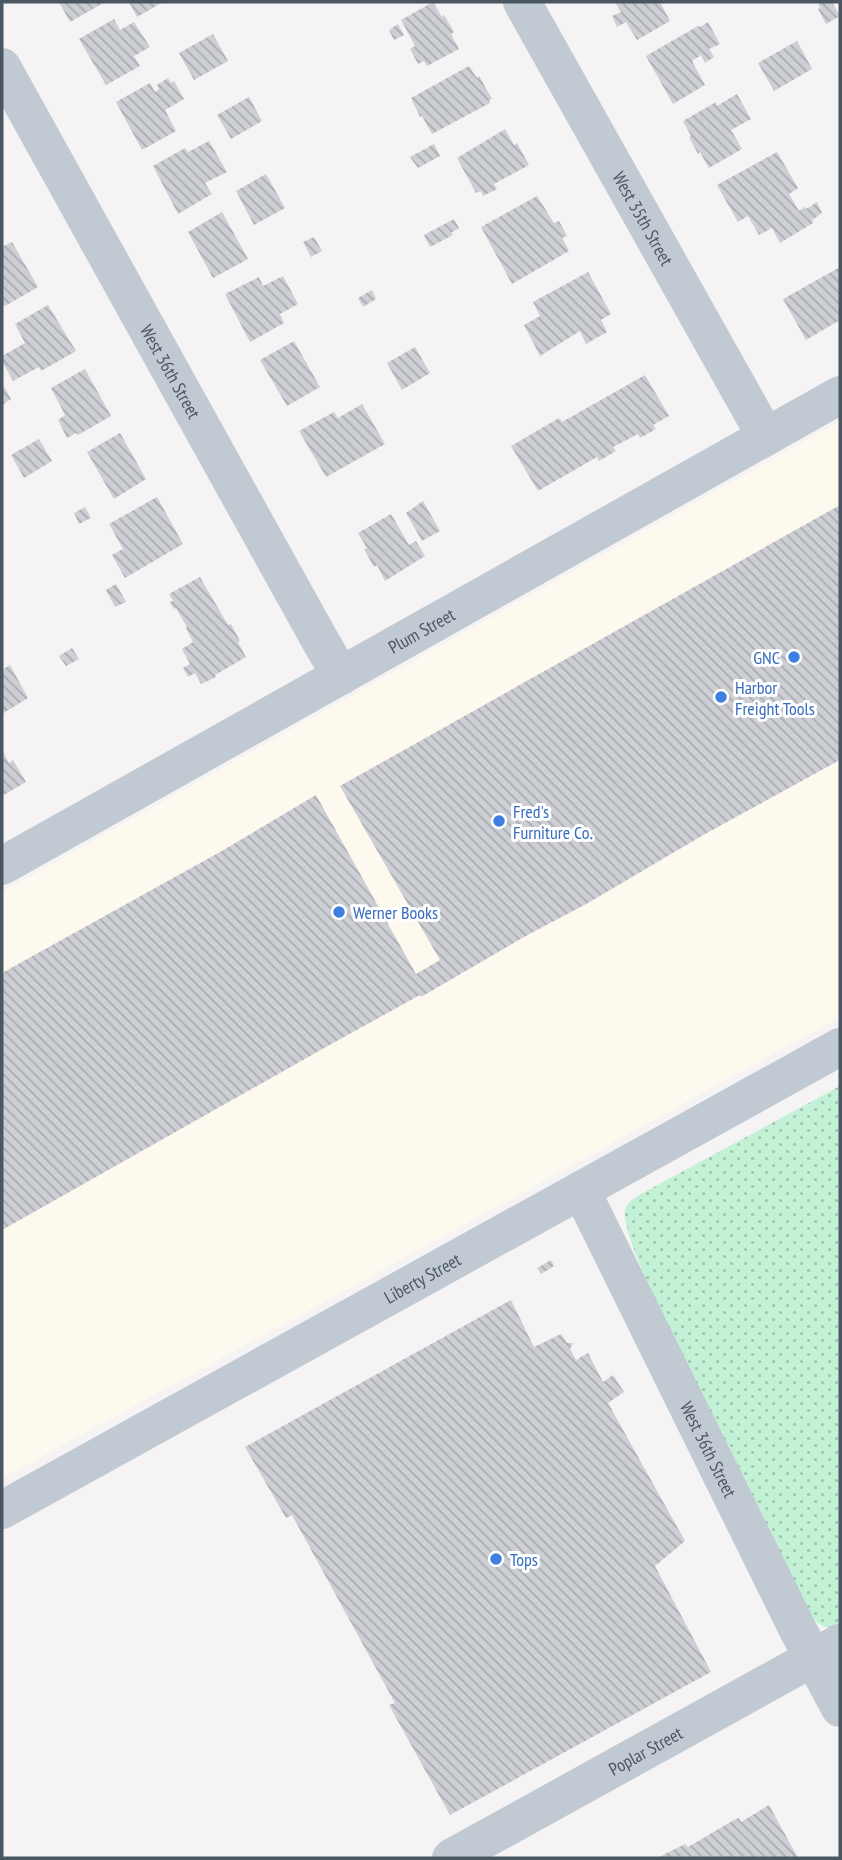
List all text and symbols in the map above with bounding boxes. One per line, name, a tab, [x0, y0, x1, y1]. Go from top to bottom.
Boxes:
street label: West 35th Street	[608, 167, 679, 269]
street label: West 36th Street	[136, 320, 206, 422]
street label: Plum Street	[384, 602, 459, 658]
place label: GNC	[753, 646, 780, 669]
marker: GNC	[786, 649, 802, 665]
place label: Harbor Freight Tools	[735, 676, 815, 720]
marker: Harbor Freight Tools	[713, 689, 729, 705]
place label: Fred's Furniture Co.	[513, 800, 593, 844]
marker: Fred's Furniture Co.	[491, 813, 507, 829]
place label: Werner Books	[353, 901, 438, 924]
marker: Werner Books	[331, 904, 347, 920]
street label: Liberty Street	[380, 1247, 465, 1308]
street label: West 36th Street	[676, 1397, 742, 1501]
place label: Tops	[510, 1548, 538, 1571]
marker: Tops	[488, 1551, 504, 1567]
street label: Poplar Street	[604, 1721, 686, 1780]

